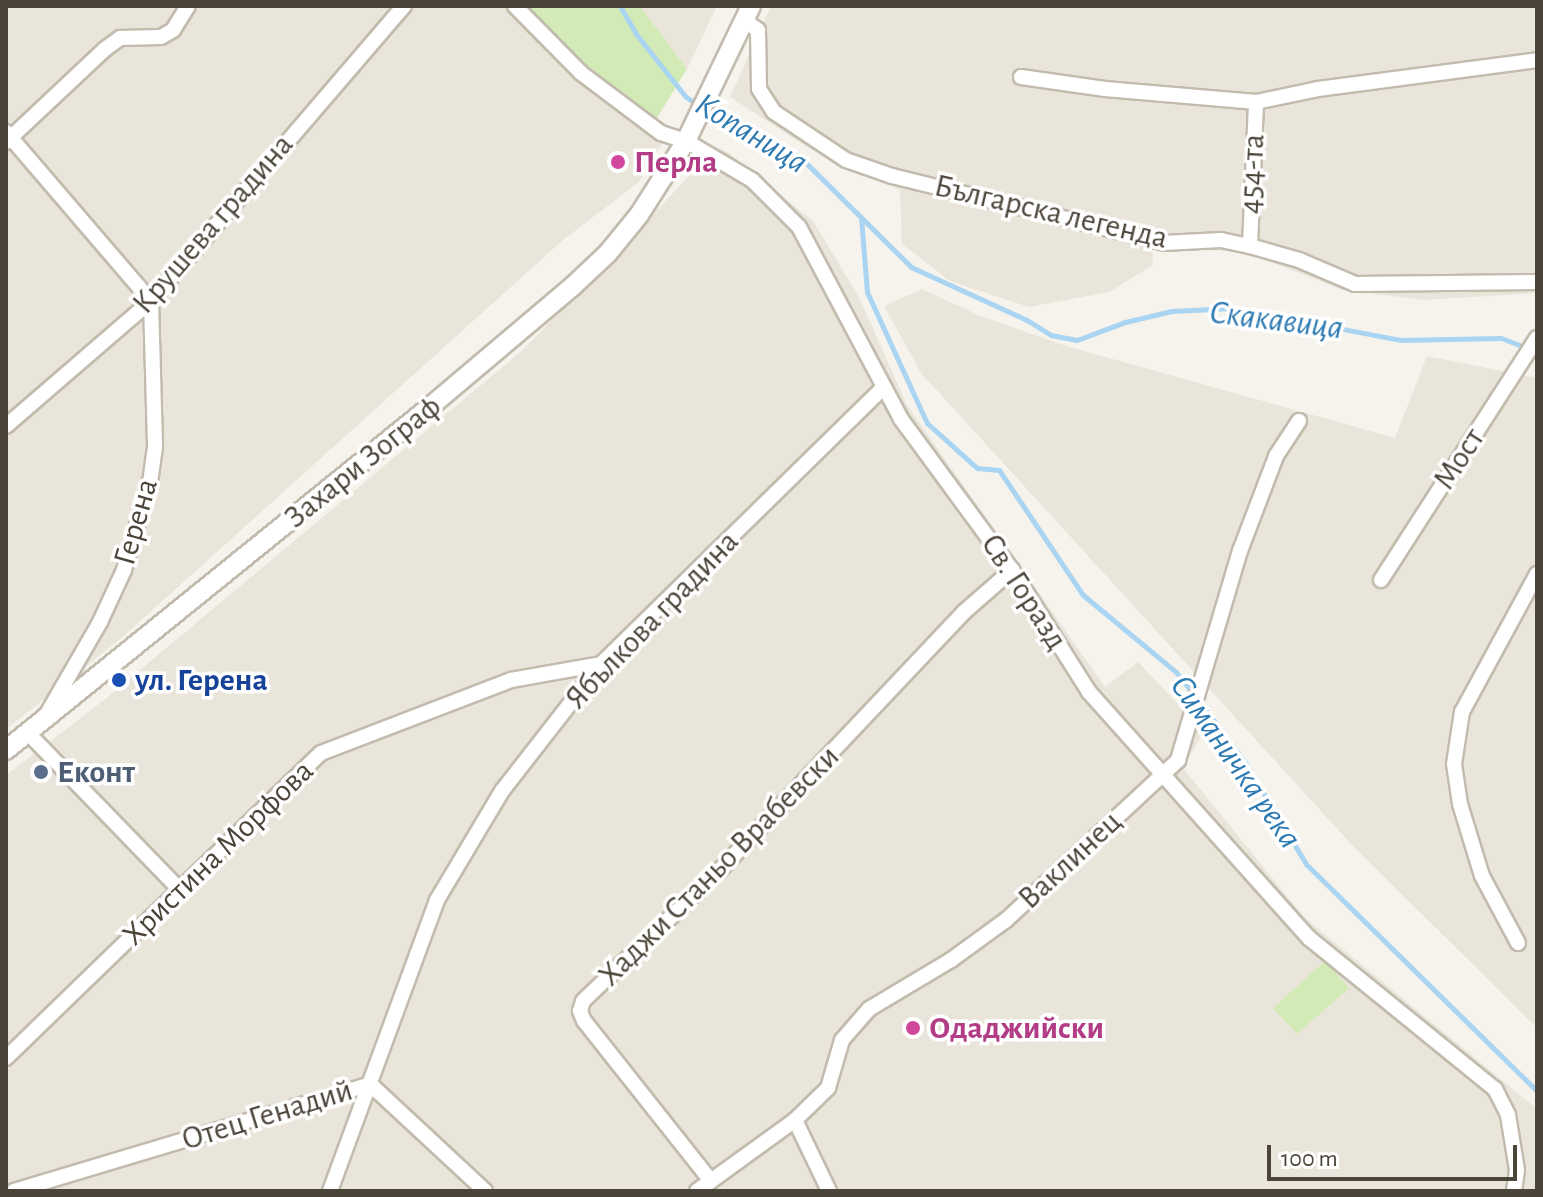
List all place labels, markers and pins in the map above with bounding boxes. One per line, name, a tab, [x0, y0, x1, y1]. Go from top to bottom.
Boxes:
place label: Перла	[634, 143, 717, 181]
marker: Перла	[609, 153, 627, 171]
place label: ул. Герена	[135, 661, 268, 699]
marker: ул. Герена	[110, 671, 128, 689]
place label: Еконт	[57, 753, 135, 791]
marker: Еконт	[32, 763, 50, 781]
place label: Одаджийски	[929, 1009, 1104, 1047]
marker: Одаджийски	[904, 1019, 922, 1037]

